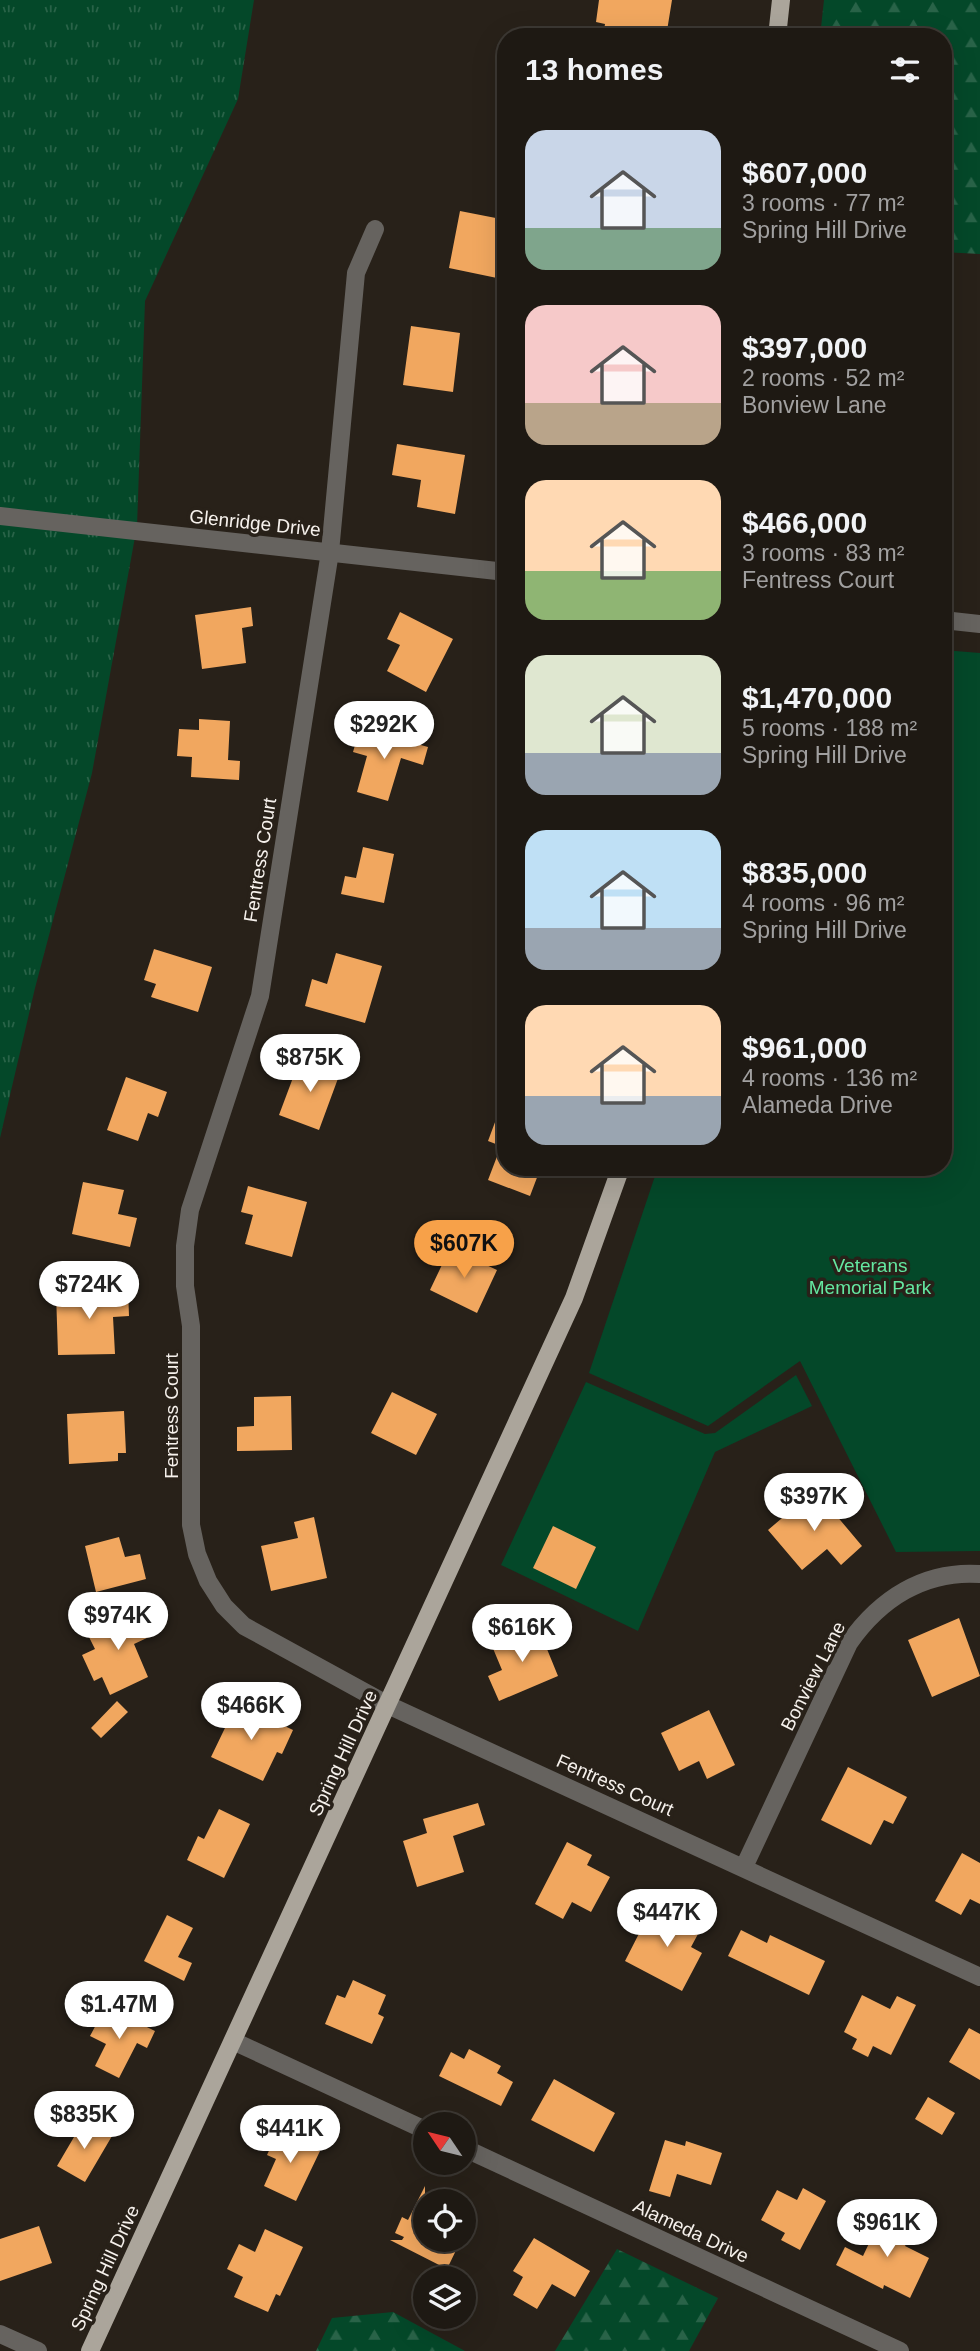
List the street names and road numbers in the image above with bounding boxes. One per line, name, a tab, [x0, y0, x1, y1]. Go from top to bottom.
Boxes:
street label: Glenridge Drive	[188, 506, 322, 540]
street label: Fentress Court	[240, 796, 280, 924]
street label: Fentress Court	[161, 1352, 182, 1479]
street label: Bonview Lane	[777, 1618, 849, 1734]
street label: Spring Hill Drive	[305, 1687, 381, 1819]
street label: Fentress Court	[553, 1750, 677, 1820]
street label: Alameda Drive	[630, 2195, 752, 2267]
street label: Spring Hill Drive	[67, 2202, 143, 2334]

